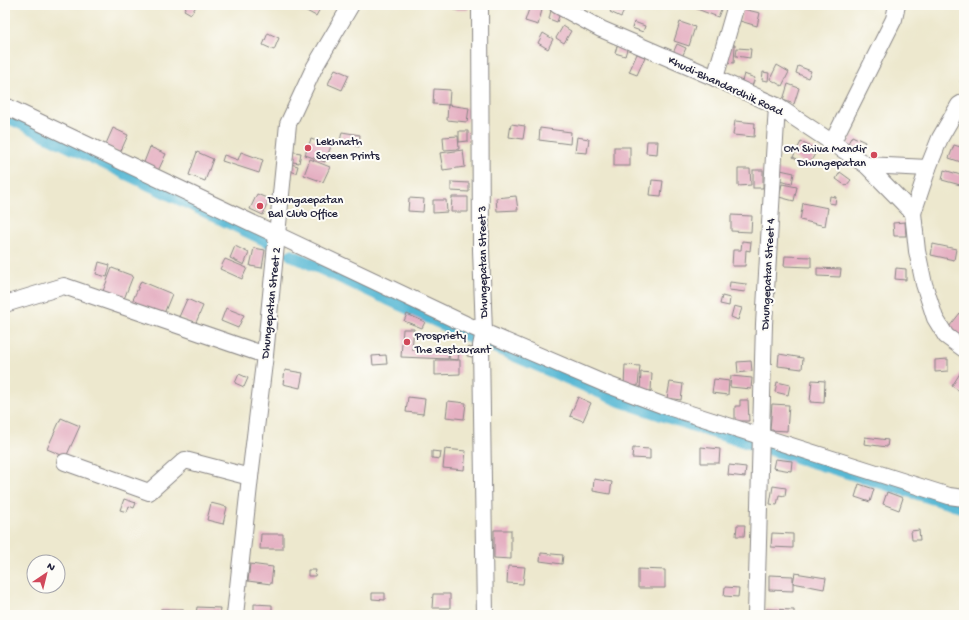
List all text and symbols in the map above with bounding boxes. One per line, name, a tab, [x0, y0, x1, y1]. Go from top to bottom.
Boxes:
street label: Khudi-Bhandardhik Road	[665, 54, 786, 120]
place label: Lekhnath Screen Prints	[316, 136, 380, 164]
marker: Lekhnath Screen Prints	[303, 143, 313, 153]
place label: OM Shiva Mandir Dhungepatan	[784, 143, 868, 171]
marker: OM Shiva Mandir Dhungepatan	[869, 150, 879, 160]
place label: Dhungaepatan Bal Club Office	[267, 194, 343, 222]
marker: Dhungaepatan Bal Club Office	[255, 201, 265, 211]
street label: Dhungepatan Street 3	[476, 206, 492, 319]
street label: Dhungepatan Street 4	[759, 218, 779, 331]
street label: Dhungepatan Street 2	[259, 247, 285, 361]
place label: Prospriety The Restaurant	[414, 330, 492, 358]
marker: Prospriety The Restaurant	[402, 337, 412, 347]
north arrow	[26, 554, 66, 594]
text: N	[44, 560, 57, 574]

